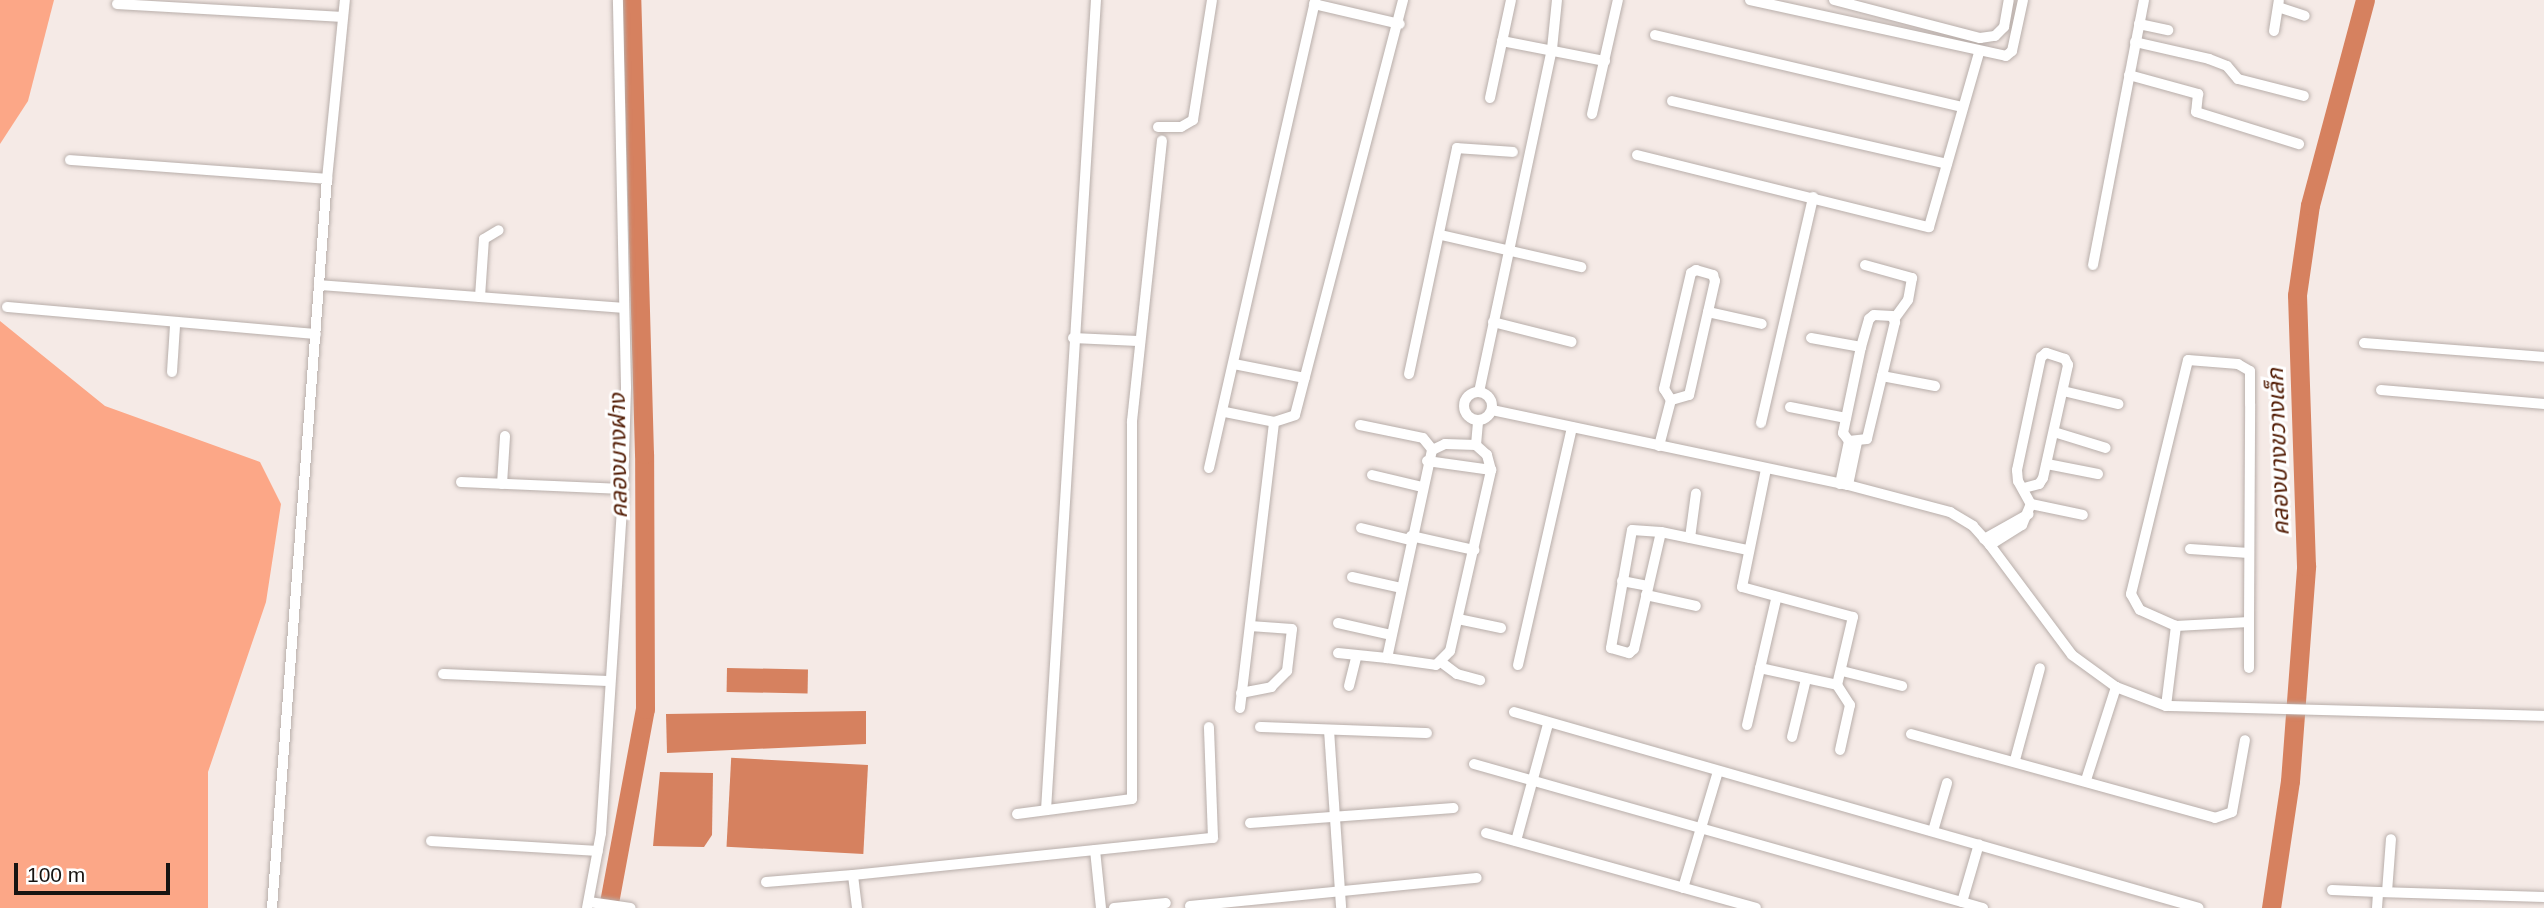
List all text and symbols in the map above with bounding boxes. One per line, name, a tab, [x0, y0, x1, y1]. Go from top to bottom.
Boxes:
water label: คลองบางขวางเล็ก	[2261, 368, 2295, 536]
water label: คลองบางฝาง	[603, 393, 633, 519]
scale bar	[18, 848, 173, 892]
text: 100 m	[27, 863, 85, 886]

